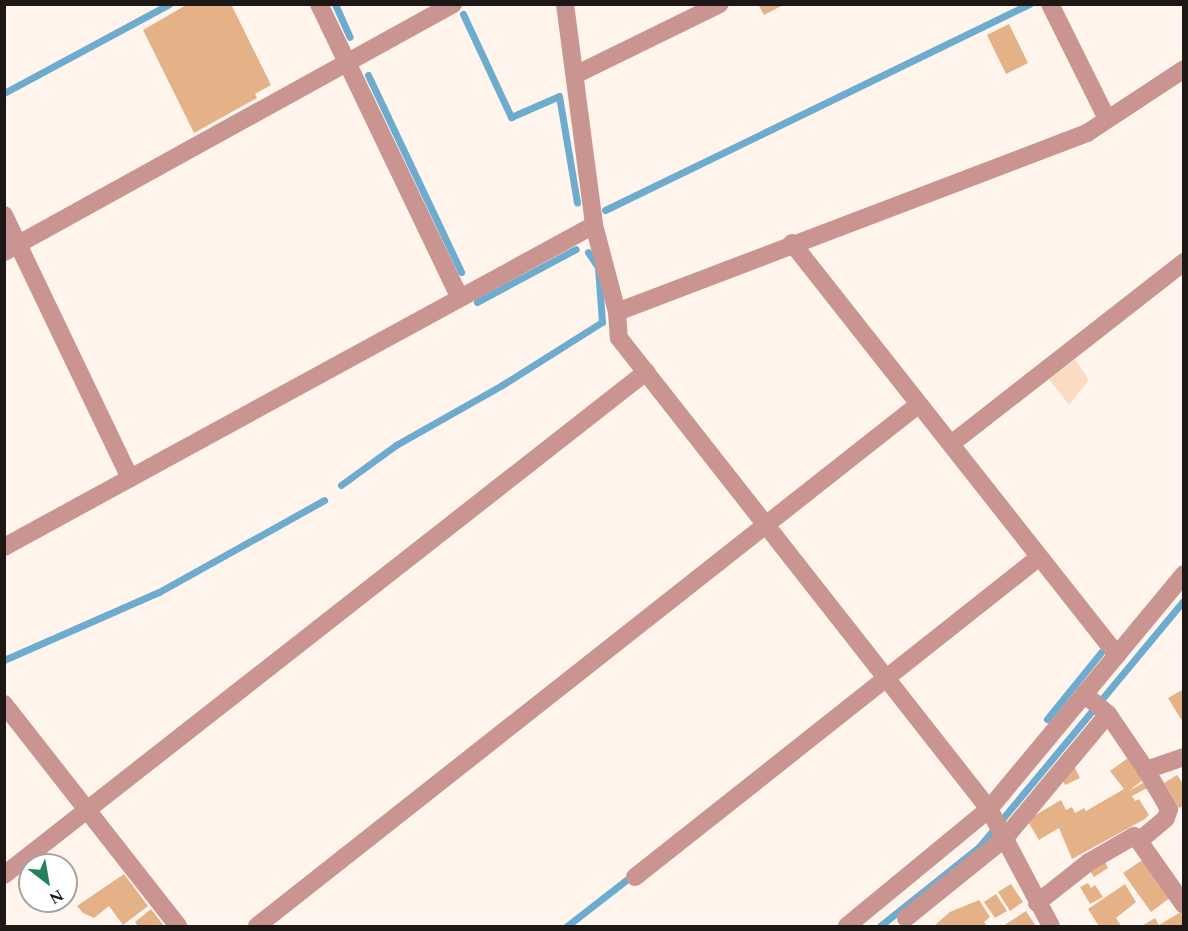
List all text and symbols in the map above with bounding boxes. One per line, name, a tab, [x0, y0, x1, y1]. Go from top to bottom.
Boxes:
north arrow	[18, 853, 78, 913]
text: N	[44, 883, 68, 910]

